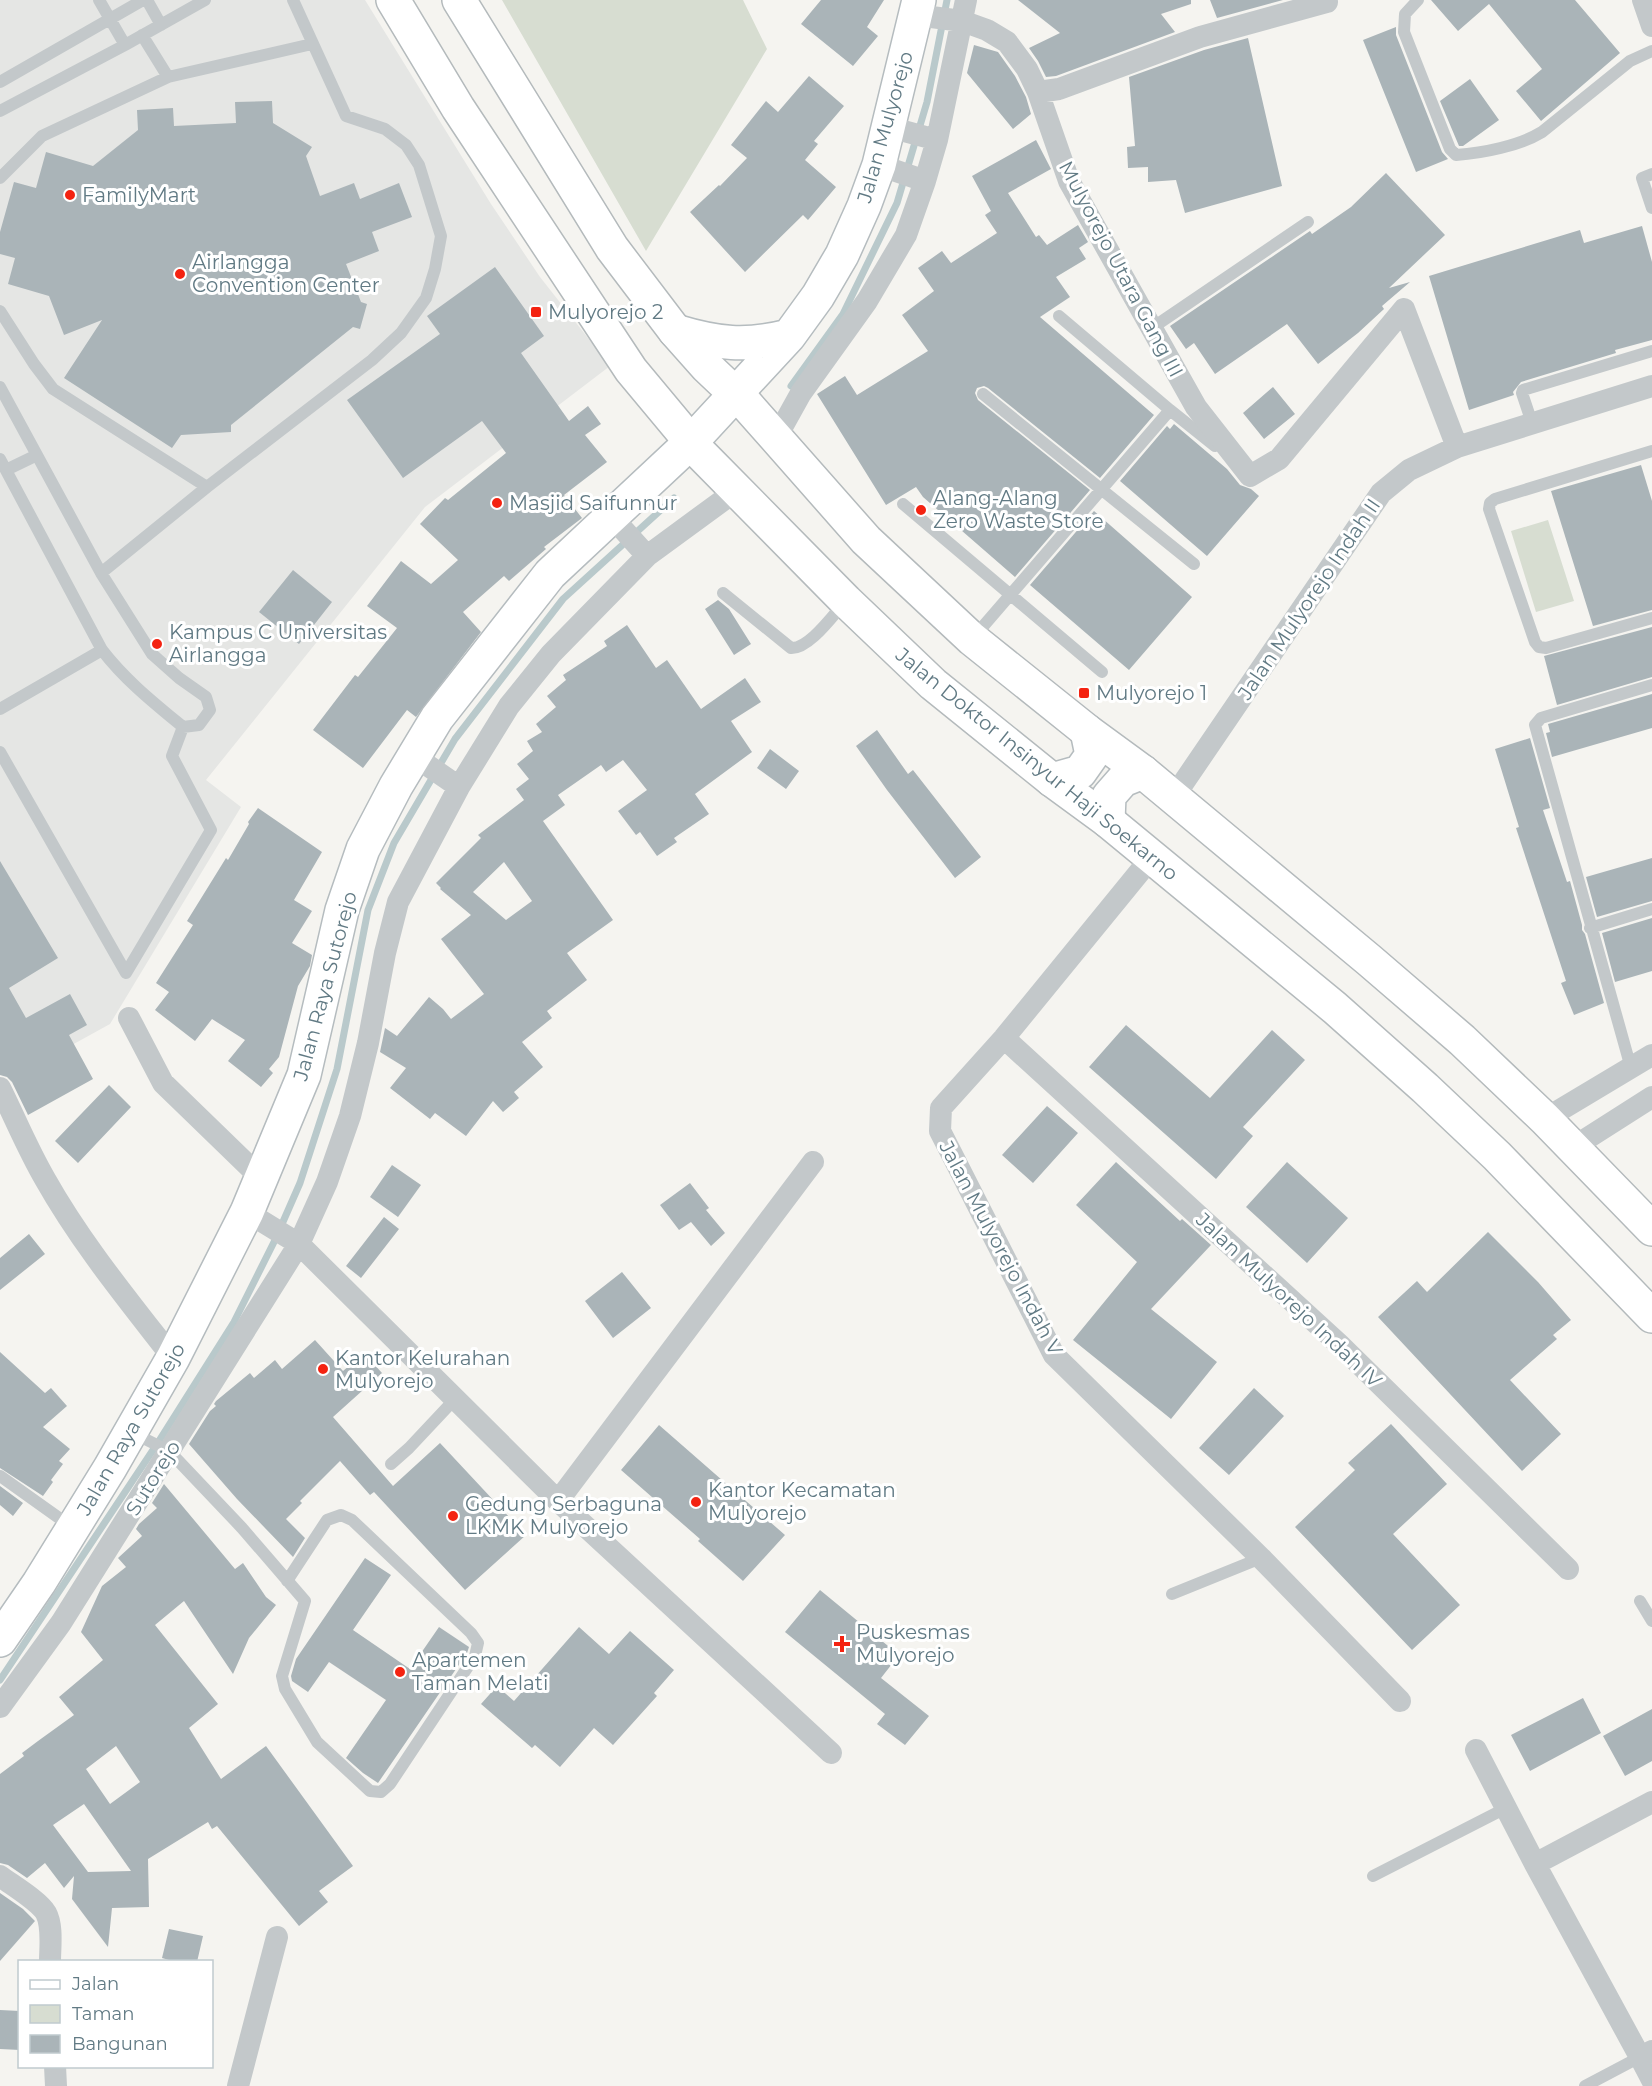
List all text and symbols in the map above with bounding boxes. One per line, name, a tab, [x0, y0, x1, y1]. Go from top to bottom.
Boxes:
street label: Jalan Mulyorejo	[852, 49, 918, 206]
street label: Mulyorejo Utara Gang III	[1054, 157, 1188, 381]
place label: FamilyMart	[82, 183, 196, 207]
marker: FamilyMart	[63, 188, 77, 202]
place label: Airlangga Convention Center	[192, 250, 380, 297]
marker: Airlangga Convention Center	[173, 267, 187, 281]
place label: Mulyorejo 2	[548, 300, 663, 324]
marker: Mulyorejo 2	[529, 305, 543, 319]
place label: Alang-Alang Zero Waste Store	[933, 486, 1104, 533]
place label: Masjid Saifunnur	[509, 491, 678, 515]
street label: Jalan Mulyorejo Indah II	[1232, 494, 1385, 705]
marker: Masjid Saifunnur	[490, 496, 504, 510]
marker: Alang-Alang Zero Waste Store	[914, 503, 928, 517]
place label: Kampus C Universitas Airlangga	[169, 620, 387, 667]
marker: Kampus C Universitas Airlangga	[150, 637, 164, 651]
street label: Jalan Doktor Insinyur Haji Soekarno	[890, 642, 1183, 885]
place label: Mulyorejo 1	[1096, 681, 1207, 705]
marker: Mulyorejo 1	[1077, 686, 1091, 700]
street label: Jalan Raya Sutorejo	[288, 889, 362, 1084]
street label: Jalan Mulyorejo Indah V	[934, 1136, 1068, 1359]
street label: Jalan Mulyorejo Indah IV	[1190, 1207, 1387, 1392]
street label: Jalan Raya Sutorejo	[72, 1339, 190, 1519]
place label: Kantor Kelurahan Mulyorejo	[335, 1346, 510, 1393]
marker: Kantor Kelurahan Mulyorejo	[316, 1362, 330, 1376]
street label: Sutorejo	[121, 1436, 185, 1520]
place label: Kantor Kecamatan Mulyorejo	[708, 1478, 896, 1525]
place label: Gedung Serbaguna LKMK Mulyorejo	[465, 1492, 662, 1539]
marker: Kantor Kecamatan Mulyorejo	[689, 1495, 703, 1509]
marker: Gedung Serbaguna LKMK Mulyorejo	[446, 1509, 460, 1523]
place label: Puskesmas Mulyorejo	[856, 1620, 970, 1667]
marker: Puskesmas Mulyorejo	[833, 1635, 851, 1653]
place label: Apartemen Taman Melati	[412, 1648, 548, 1695]
marker: Apartemen Taman Melati	[393, 1665, 407, 1679]
legend	[18, 1960, 213, 2068]
text: Jalan	[71, 1973, 119, 1995]
text: Taman	[72, 2003, 134, 2025]
text: Bangunan	[72, 2033, 168, 2055]

